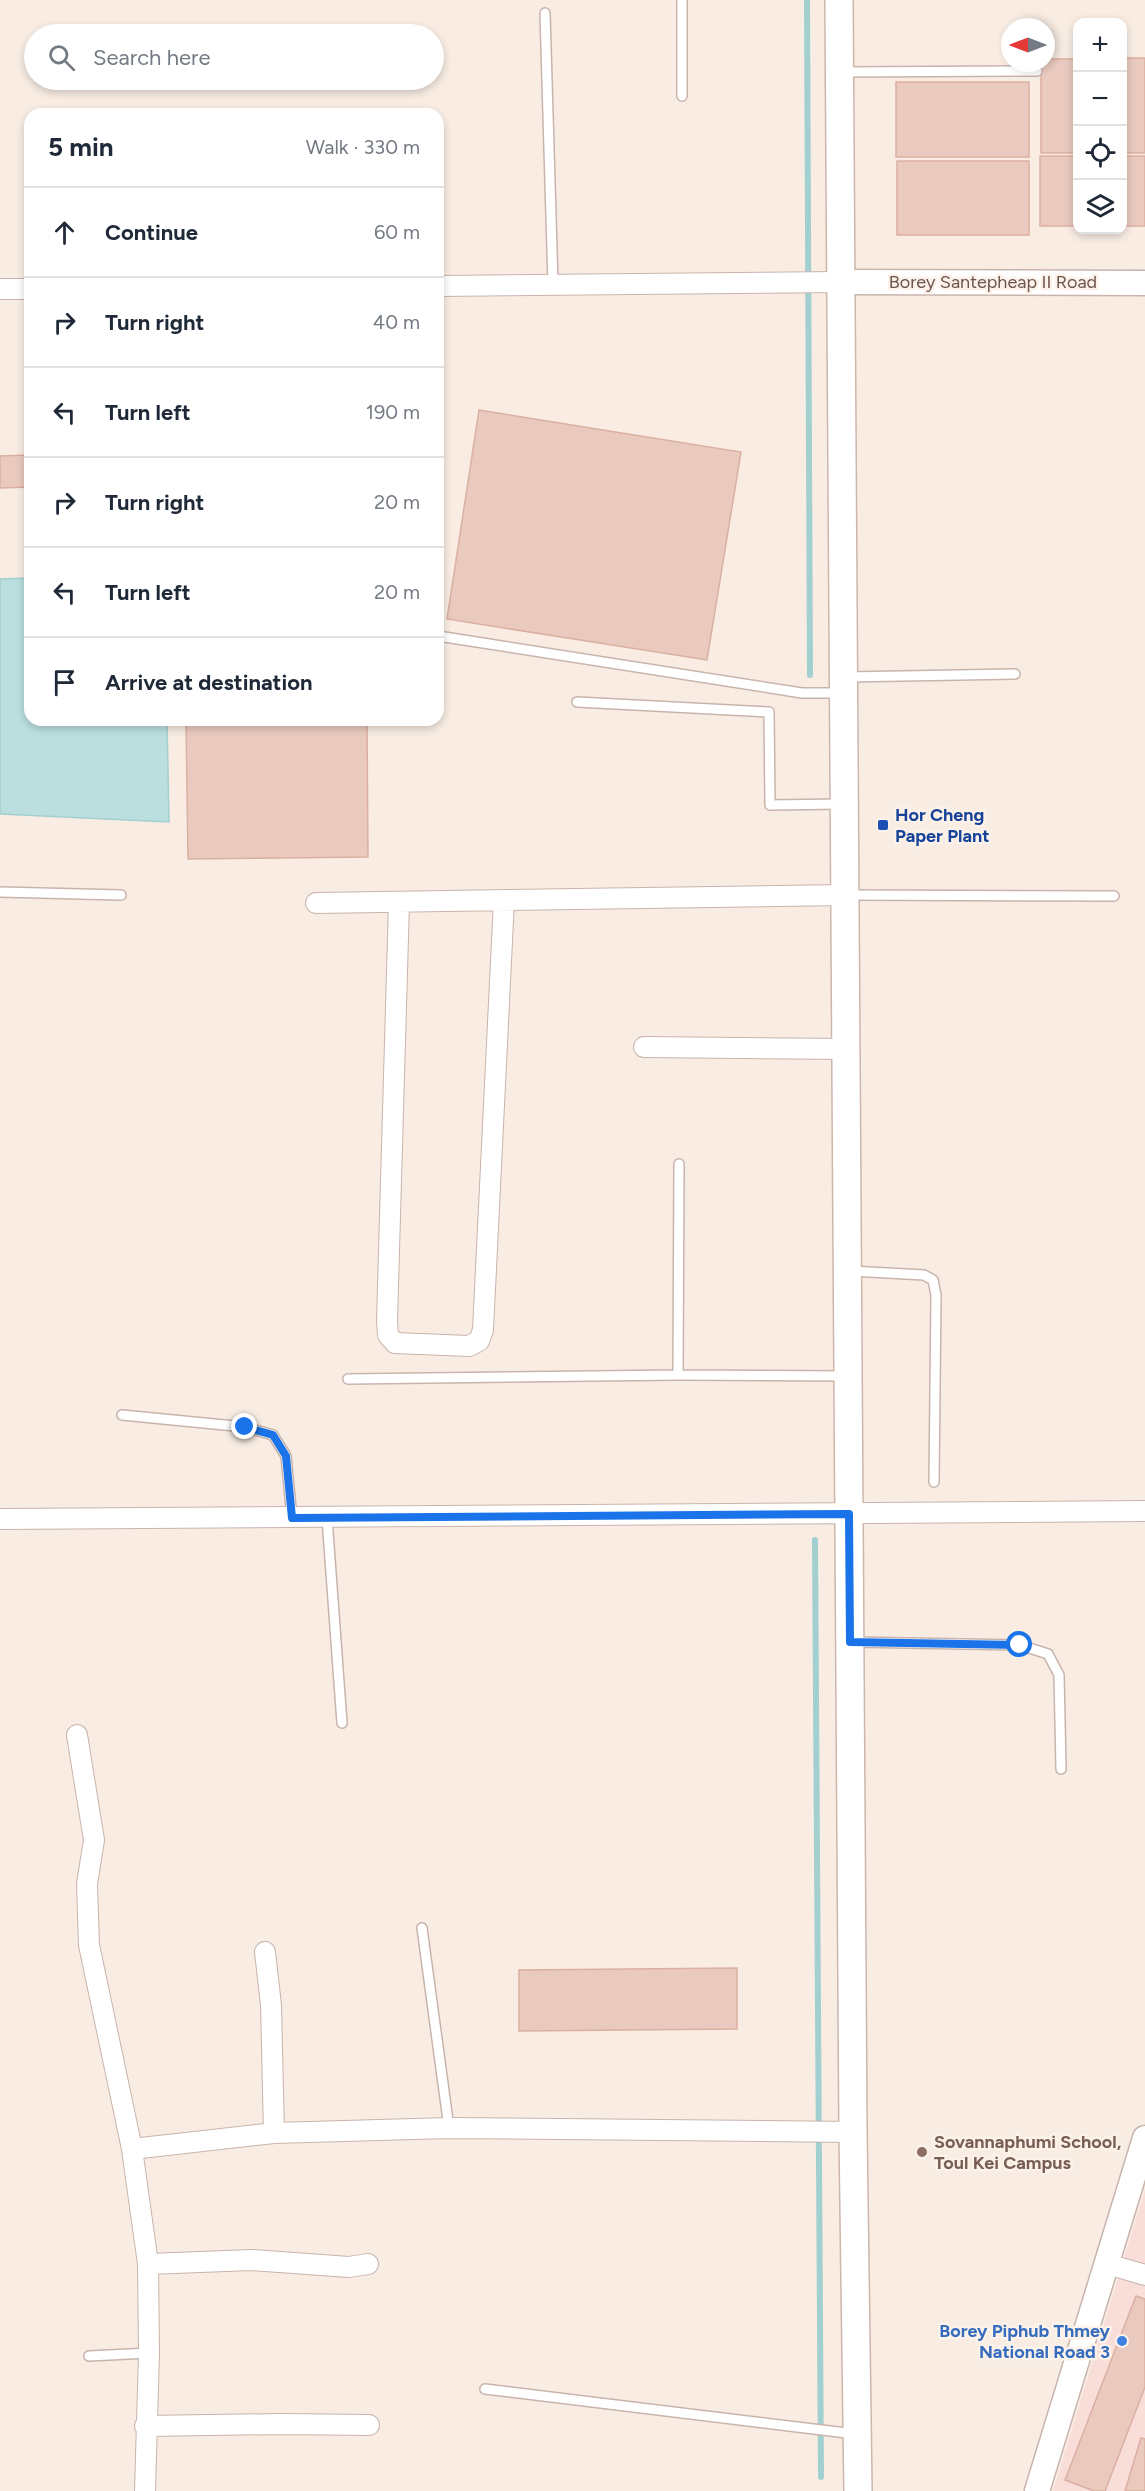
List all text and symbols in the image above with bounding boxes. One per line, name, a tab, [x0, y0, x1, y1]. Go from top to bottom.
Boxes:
north arrow	[1001, 18, 1055, 72]
map controls	[1073, 18, 1127, 234]
button: +	[1073, 18, 1127, 72]
search box	[24, 24, 444, 90]
icon: search	[45, 41, 78, 74]
text: Search here	[93, 44, 211, 71]
button: −	[1073, 72, 1127, 126]
button: locate	[1073, 126, 1127, 180]
text: 5 min	[48, 131, 114, 163]
text: Walk · 330 m	[306, 135, 420, 159]
button: layers	[1073, 180, 1127, 234]
icon: ahead	[48, 216, 81, 249]
text: Continue	[105, 219, 198, 246]
text: 60 m	[374, 220, 420, 244]
street label: Borey Santepheap II Road	[889, 271, 1097, 293]
icon: right	[48, 306, 81, 339]
text: Turn right	[105, 309, 204, 336]
text: 40 m	[373, 310, 420, 334]
icon: left	[48, 396, 81, 429]
text: Turn left	[105, 399, 191, 426]
text: 190 m	[366, 400, 420, 424]
icon: right	[48, 486, 81, 519]
text: Turn right	[105, 489, 204, 516]
text: 20 m	[374, 490, 420, 514]
icon: left	[48, 576, 81, 609]
text: Turn left	[105, 579, 191, 606]
text: 20 m	[374, 580, 420, 604]
icon: arrive	[48, 666, 81, 699]
text: Arrive at destination	[105, 669, 313, 696]
place label: Hor Cheng Paper Plant	[895, 804, 990, 847]
marker: Hor Cheng Paper Plant	[876, 818, 890, 832]
route end	[231, 1413, 257, 1439]
route start	[1006, 1631, 1032, 1657]
place label: Sovannaphumi School, Toul Kei Campus	[934, 2131, 1122, 2174]
marker: Sovannaphumi School, Toul Kei Campus	[915, 2145, 929, 2159]
place label: Borey Piphub Thmey National Road 3	[939, 2320, 1111, 2363]
marker: Borey Piphub Thmey National Road 3	[1115, 2334, 1129, 2348]

